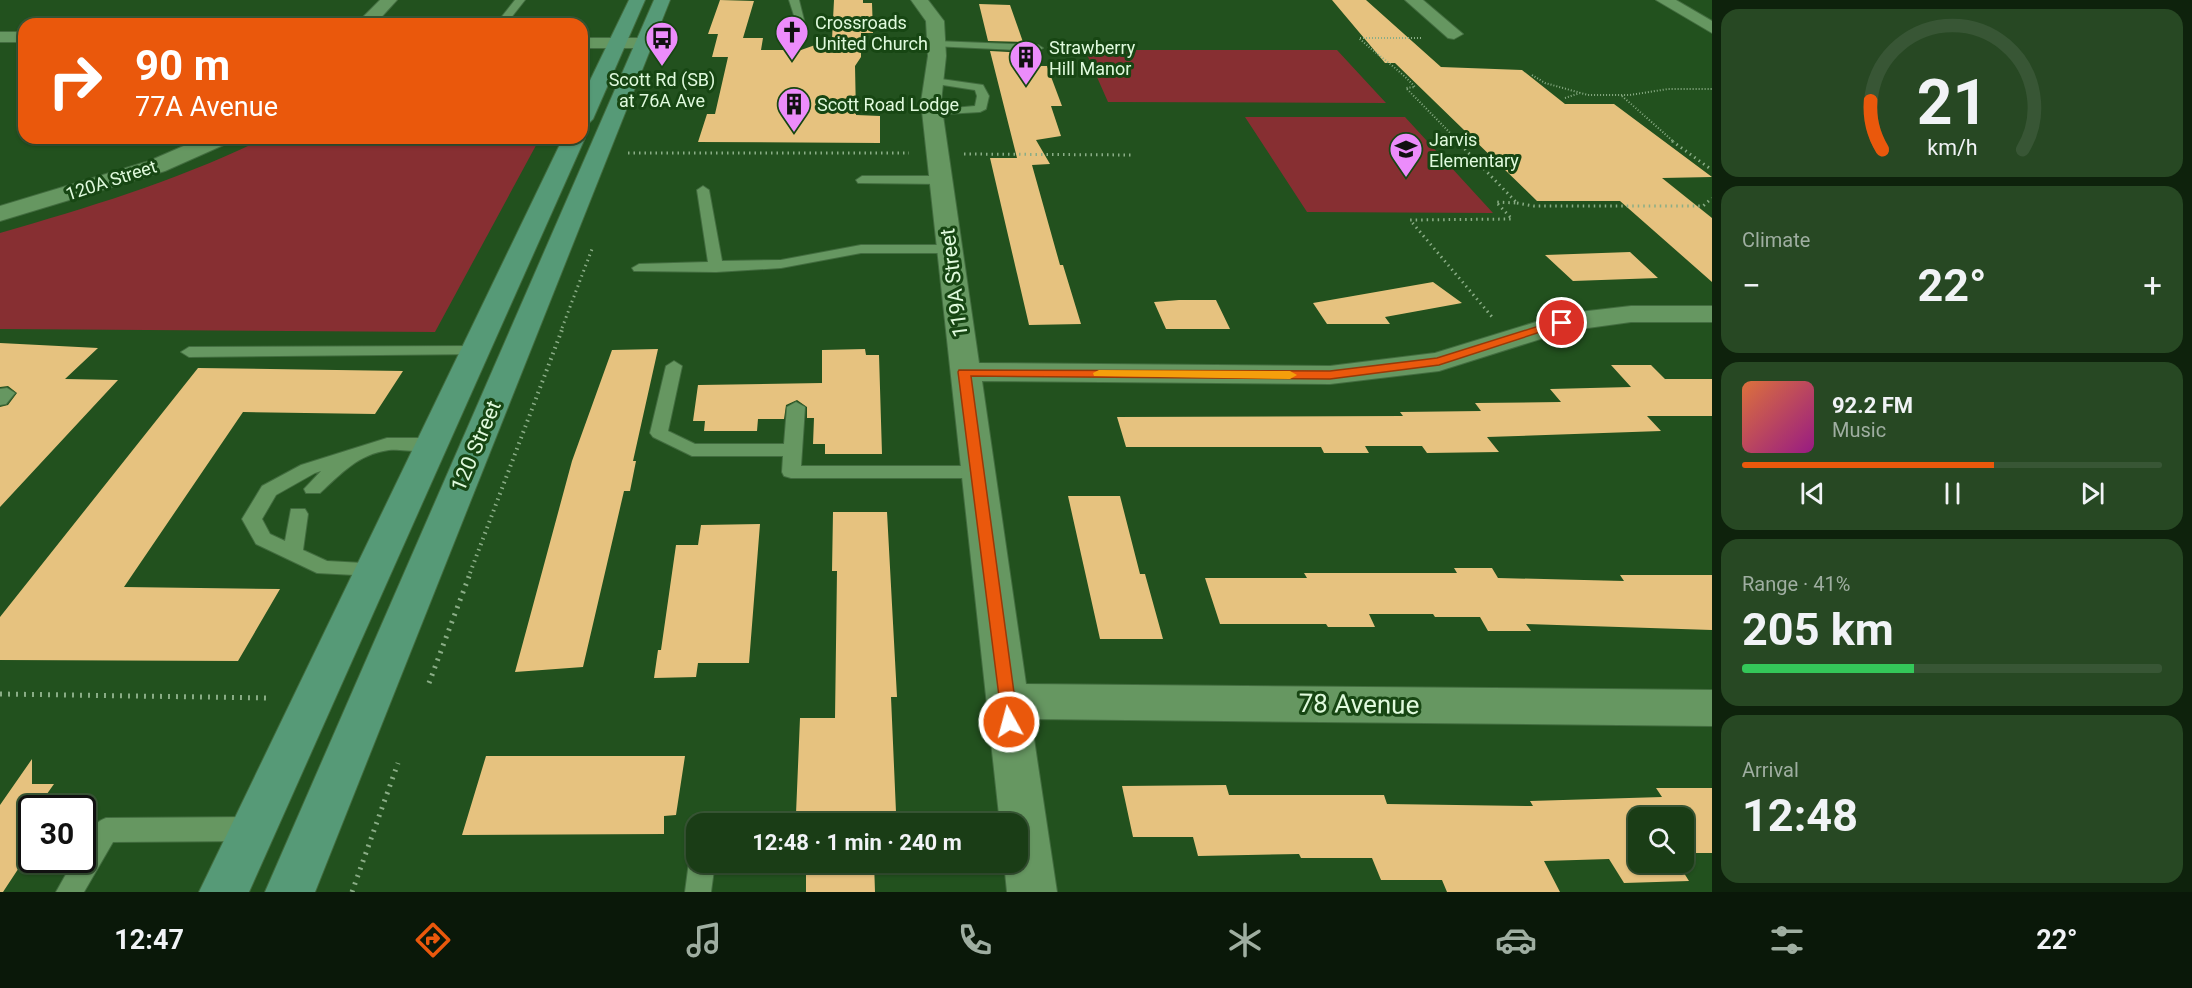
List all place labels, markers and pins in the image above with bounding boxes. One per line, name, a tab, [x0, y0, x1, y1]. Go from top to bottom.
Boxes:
place label: Crossroads United Church	[815, 12, 928, 54]
church icon: Crossroads United Church	[774, 14, 810, 61]
bus stop icon: Scott Rd (SB) at 76A Ave	[644, 20, 680, 67]
place label: Strawberry Hill Manor	[1049, 37, 1136, 79]
building icon: Strawberry Hill Manor	[1008, 39, 1044, 86]
place label: Scott Rd (SB) at 76A Ave	[609, 69, 715, 111]
building icon: Scott Road Lodge	[776, 86, 812, 133]
place label: Scott Road Lodge	[817, 94, 959, 115]
place label: Jarvis Elementary	[1429, 129, 1519, 171]
school or university icon: Jarvis Elementary	[1388, 131, 1424, 178]
pin	[1536, 297, 1587, 348]

